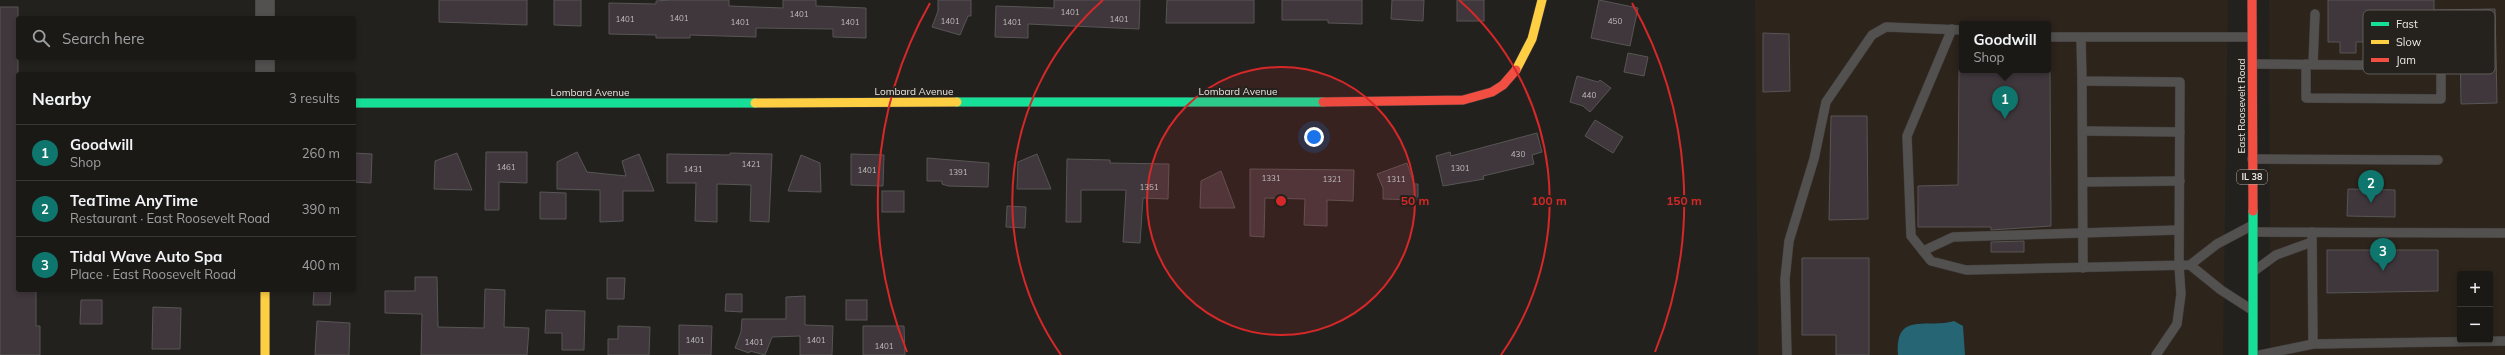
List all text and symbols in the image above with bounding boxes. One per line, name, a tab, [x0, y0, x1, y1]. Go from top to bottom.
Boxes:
house number: 1401	[1060, 7, 1080, 17]
house number: 1401	[789, 9, 809, 19]
legend	[2363, 10, 2495, 74]
house number: 1401	[669, 13, 689, 23]
house number: 1401	[615, 14, 635, 24]
house number: 1401	[1109, 14, 1129, 24]
search box	[16, 16, 356, 60]
house number: 1401	[940, 16, 960, 26]
house number: 450	[1608, 16, 1622, 26]
house number: 1401	[730, 17, 750, 27]
house number: 1401	[840, 17, 860, 27]
house number: 1401	[1002, 17, 1022, 27]
text: Fast	[2396, 17, 2418, 31]
popup	[1959, 21, 2051, 73]
icon: search	[30, 27, 52, 49]
text: Search here	[62, 29, 144, 48]
text: Goodwill	[1973, 30, 2037, 49]
text: Slow	[2396, 35, 2422, 49]
text: Shop	[1973, 49, 2004, 65]
text: Jam	[2396, 53, 2416, 67]
street label: East Roosevelt Road	[2235, 58, 2248, 154]
street label: Lombard Avenue	[875, 85, 953, 98]
street label: Lombard Avenue	[1199, 85, 1277, 98]
street label: Lombard Avenue	[551, 86, 629, 99]
pin: 1	[1992, 86, 2018, 119]
text: Nearby	[32, 88, 91, 109]
text: 3 results	[289, 90, 340, 106]
house number: 440	[1582, 90, 1596, 100]
your location	[1304, 127, 1324, 147]
text: Goodwill	[70, 135, 133, 154]
text: 1	[41, 145, 49, 161]
text: 260 m	[302, 145, 340, 161]
house number: 430	[1511, 149, 1525, 159]
text: Shop	[70, 154, 101, 170]
house number: 1421	[741, 159, 761, 169]
house number: 1461	[496, 162, 516, 172]
house number: 1301	[1450, 163, 1470, 173]
house number: 1431	[683, 164, 703, 174]
house number: 1401	[857, 165, 877, 175]
house number: 1391	[948, 167, 968, 177]
road number: IL 38	[2237, 170, 2267, 184]
pin: 2	[2358, 170, 2384, 203]
house number: 1331	[1261, 173, 1281, 183]
house number: 1321	[1322, 174, 1342, 184]
house number: 1311	[1386, 174, 1406, 184]
house number: 1351	[1139, 182, 1159, 192]
text: TeaTime AnyTime	[70, 191, 198, 210]
text: 50 m	[1401, 193, 1429, 208]
text: 100 m	[1531, 193, 1567, 208]
text: 150 m	[1666, 193, 1702, 208]
centre of rings	[1274, 194, 1288, 208]
text: 2	[41, 201, 49, 217]
text: 390 m	[302, 201, 340, 217]
text: Restaurant · East Roosevelt Road	[70, 210, 270, 226]
pin: 3	[2370, 238, 2396, 271]
text: Tidal Wave Auto Spa	[70, 247, 222, 266]
text: 3	[41, 257, 49, 273]
text: 400 m	[302, 257, 340, 273]
text: Place · East Roosevelt Road	[70, 266, 236, 282]
map controls	[2457, 271, 2493, 343]
button: +	[2457, 271, 2493, 307]
button: −	[2457, 307, 2493, 343]
house number: 1401	[685, 335, 705, 345]
house number: 1401	[806, 335, 826, 345]
house number: 1401	[744, 337, 764, 347]
house number: 1401	[874, 341, 894, 351]

